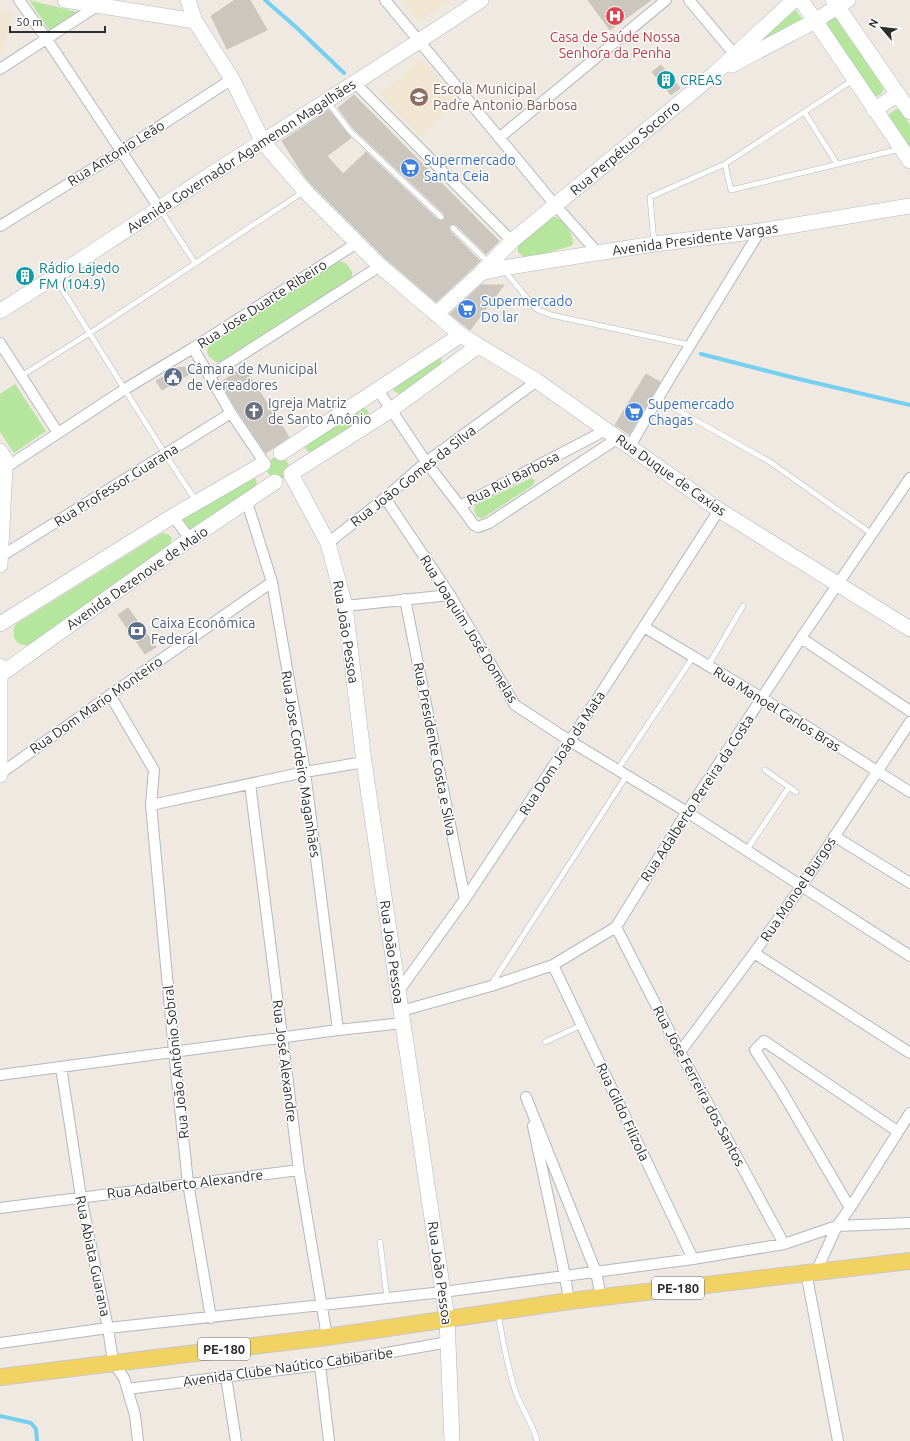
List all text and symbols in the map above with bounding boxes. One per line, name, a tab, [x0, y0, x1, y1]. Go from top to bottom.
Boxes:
hospital icon: Casa de Saúde Nossa Senhora da Penha	[604, 5, 626, 27]
scale bar	[10, 8, 105, 34]
north arrow	[862, 8, 902, 48]
text: 50 m	[16, 15, 43, 28]
text: N	[866, 17, 880, 30]
place label: Casa de Saúde Nossa Senhora da Penha	[550, 29, 680, 61]
building icon: CREAS	[655, 69, 677, 91]
place label: CREAS	[680, 72, 722, 88]
street label: Avenida Governador Agamenon Magalhães	[124, 76, 358, 236]
place label: Escola Municipal Padre Antonio Barbosa	[433, 81, 577, 113]
school or university icon: Escola Municipal Padre Antonio Barbosa	[408, 86, 430, 108]
street label: Rua Perpétuo Socorro	[567, 98, 683, 198]
street label: Rua Antonio Leão	[65, 117, 167, 189]
place label: Supermercado Santa Ceia	[424, 152, 516, 184]
supermarket icon: Supermercado Santa Ceia	[399, 157, 421, 179]
street label: Avenida Presidente Vargas	[611, 219, 779, 259]
street label: Rua Jose Duarte Ribeiro	[194, 256, 330, 352]
place label: Rádio Lajedo FM (104.9)	[39, 260, 120, 292]
building icon: Rádio Lajedo FM (104.9)	[14, 265, 36, 287]
place label: Supermercado Do lar	[481, 293, 573, 325]
supermarket icon: Supermercado Do lar	[456, 298, 478, 320]
place label: Câmara de Municipal de Vereadores	[187, 361, 318, 393]
public building icon: Câmara de Municipal de Vereadores	[162, 366, 184, 388]
place label: Igreja Matriz de Santo Anônio	[268, 395, 371, 427]
place label: Supemercado Chagas	[648, 396, 734, 428]
church icon: Igreja Matriz de Santo Anônio	[243, 400, 265, 422]
supermarket icon: Supemercado Chagas	[623, 401, 645, 423]
street label: Rua João Gomes da Silva	[347, 422, 479, 530]
street label: Rua Duque de Caxias	[613, 431, 729, 519]
street label: Rua Professor Guarana	[51, 440, 181, 530]
street label: Rua Rui Barbosa	[464, 448, 562, 508]
street label: Avenida Dezenove de Maio	[63, 523, 211, 633]
street label: Rua Joaquim José Domelas	[417, 552, 521, 706]
street label: Rua João Pessoa	[330, 579, 362, 685]
place label: Caixa Econômica Federal	[151, 615, 255, 647]
bank icon: Caixa Econômica Federal	[126, 620, 148, 642]
street label: Rua Dom Mario Monteiro	[27, 653, 165, 757]
street label: Rua Presidente Costa e Silva	[410, 661, 460, 837]
street label: Rua Manoel Carlos Bras	[710, 663, 844, 755]
street label: Rua Jose Cordeiro Maganhães	[278, 669, 324, 859]
street label: Rua Dom João da Mata	[516, 688, 608, 818]
street label: Rua Adalberto Pereira da Costa	[637, 712, 757, 884]
street label: Rua Monoel Burgos	[757, 834, 839, 944]
street label: Rua João Pessoa	[377, 899, 407, 1005]
street label: Rua João Antônio Sobral	[160, 984, 192, 1140]
street label: Rua José Alexandre	[270, 999, 300, 1123]
street label: Rua Jose Ferreira dos Santos	[650, 1003, 748, 1169]
street label: Rua Gildo Filizola	[593, 1060, 653, 1164]
street label: Rua Adalberto Alexandre	[106, 1166, 264, 1202]
street label: Rua Abiata Guarana	[72, 1194, 114, 1318]
street label: Rua João Pessoa	[425, 1220, 455, 1326]
road number: PE-180	[652, 1277, 704, 1299]
road number: PE-180	[198, 1338, 250, 1360]
street label: Avenida Clube Naútico Cabibaribe	[182, 1344, 394, 1390]

